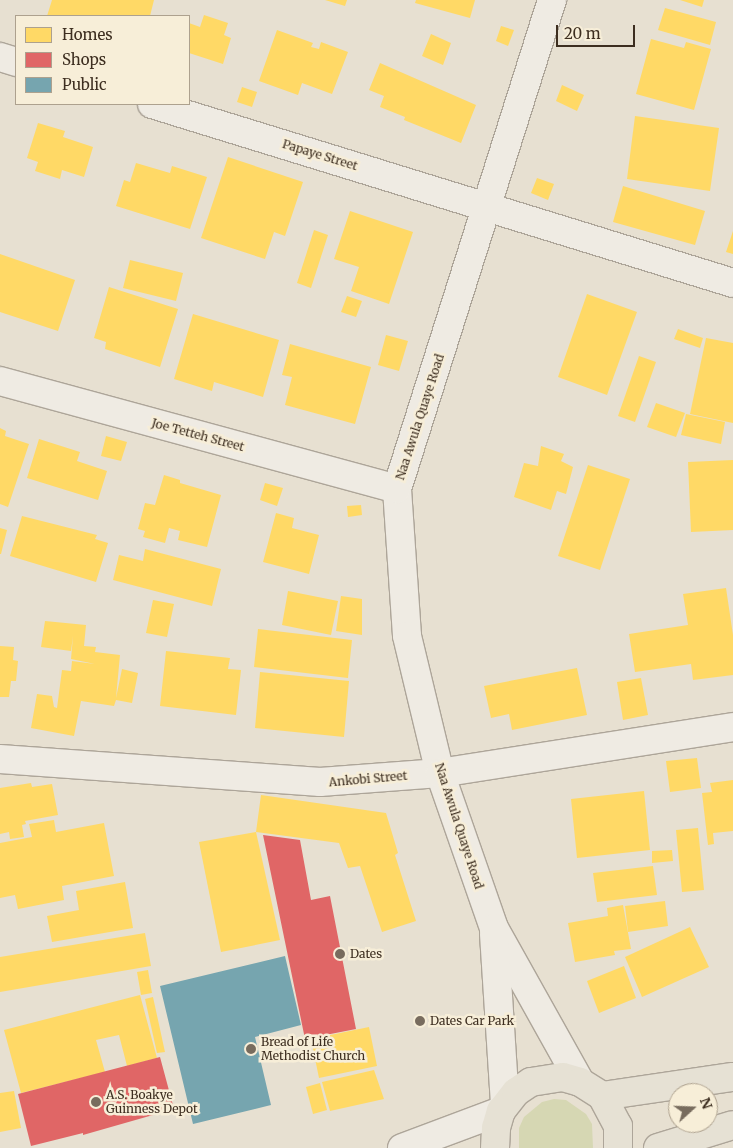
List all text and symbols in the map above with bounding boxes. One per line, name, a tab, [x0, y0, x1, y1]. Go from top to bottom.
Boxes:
legend	[15, 15, 190, 105]
scale bar	[558, 15, 637, 47]
text: 20 m	[564, 24, 601, 43]
text: Homes	[62, 25, 113, 44]
text: Shops	[62, 50, 106, 69]
text: Public	[62, 75, 107, 94]
street label: Papaye Street	[281, 137, 359, 173]
street label: Naa Awula Quaye Road	[393, 352, 447, 482]
street label: Joe Tetteh Street	[150, 416, 246, 454]
street label: Naa Awula Quaye Road	[432, 761, 486, 891]
street label: Ankobi Street	[328, 768, 408, 790]
place label: Dates	[350, 947, 382, 961]
marker: Dates	[334, 948, 346, 960]
place label: Dates Car Park	[430, 1014, 514, 1028]
marker: Dates Car Park	[414, 1015, 426, 1027]
place label: Bread of Life Methodist Church	[261, 1035, 365, 1063]
marker: Bread of Life Methodist Church	[245, 1043, 257, 1055]
north arrow	[668, 1083, 718, 1133]
place label: A.S. Boakye Guinness Depot	[106, 1088, 198, 1116]
text: N	[696, 1095, 717, 1111]
marker: A.S. Boakye Guinness Depot	[90, 1096, 102, 1108]

